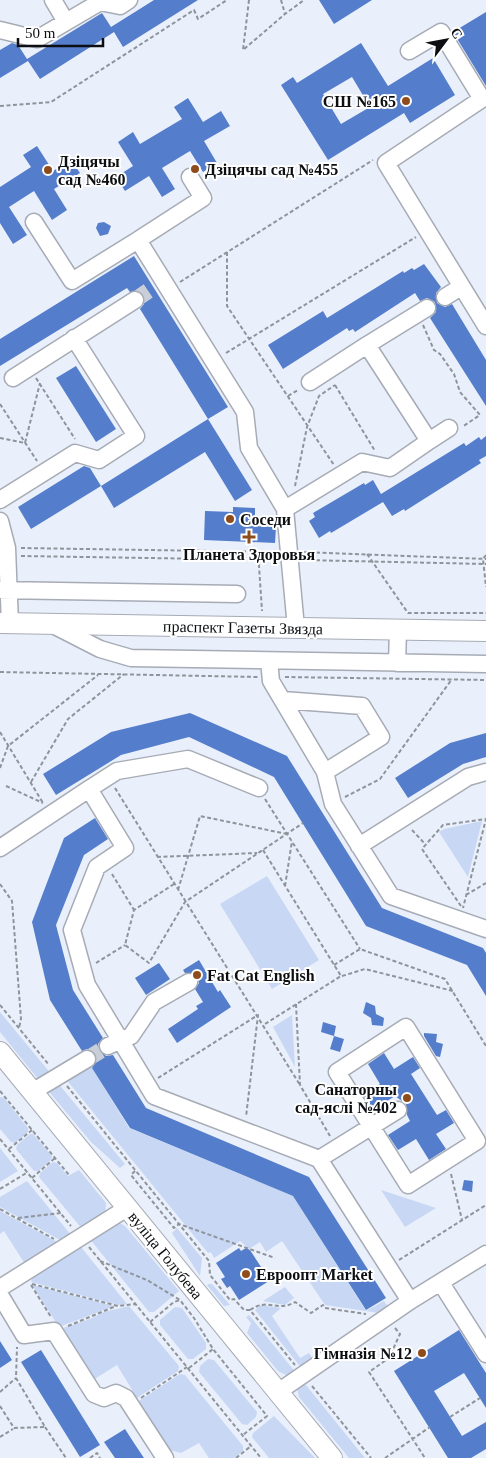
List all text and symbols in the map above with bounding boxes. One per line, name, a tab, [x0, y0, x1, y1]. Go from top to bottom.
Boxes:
scale bar	[18, 15, 102, 47]
north arrow	[421, 15, 471, 65]
text: 50 m	[25, 25, 56, 41]
text: С	[448, 25, 466, 42]
place label: СШ №165	[323, 93, 396, 110]
marker: СШ №165	[400, 95, 412, 107]
place label: Дзіцячы сад №460	[58, 153, 125, 188]
place label: Дзіцячы сад №455	[205, 161, 338, 179]
marker: Дзіцячы сад №455	[189, 163, 201, 175]
marker: Дзіцячы сад №460	[42, 164, 54, 176]
place label: Соседи	[240, 511, 291, 528]
marker: Соседи	[224, 513, 236, 525]
marker: Планета Здоровья	[243, 531, 255, 543]
place label: Планета Здоровья	[183, 546, 315, 564]
street label: праспект Газеты Звязда	[163, 618, 323, 638]
place label: Fat Cat English	[207, 967, 315, 985]
marker: Fat Cat English	[191, 969, 203, 981]
place label: Санаторны сад-яслі №402	[295, 1081, 398, 1116]
marker: Санаторны сад-яслі №402	[401, 1092, 413, 1104]
street label: вуліца Голубева	[124, 1208, 206, 1303]
place label: Евроопт Market	[256, 1266, 373, 1284]
marker: Евроопт Market	[240, 1268, 252, 1280]
place label: Гімназія №12	[314, 1345, 412, 1362]
marker: Гімназія №12	[416, 1347, 428, 1359]

